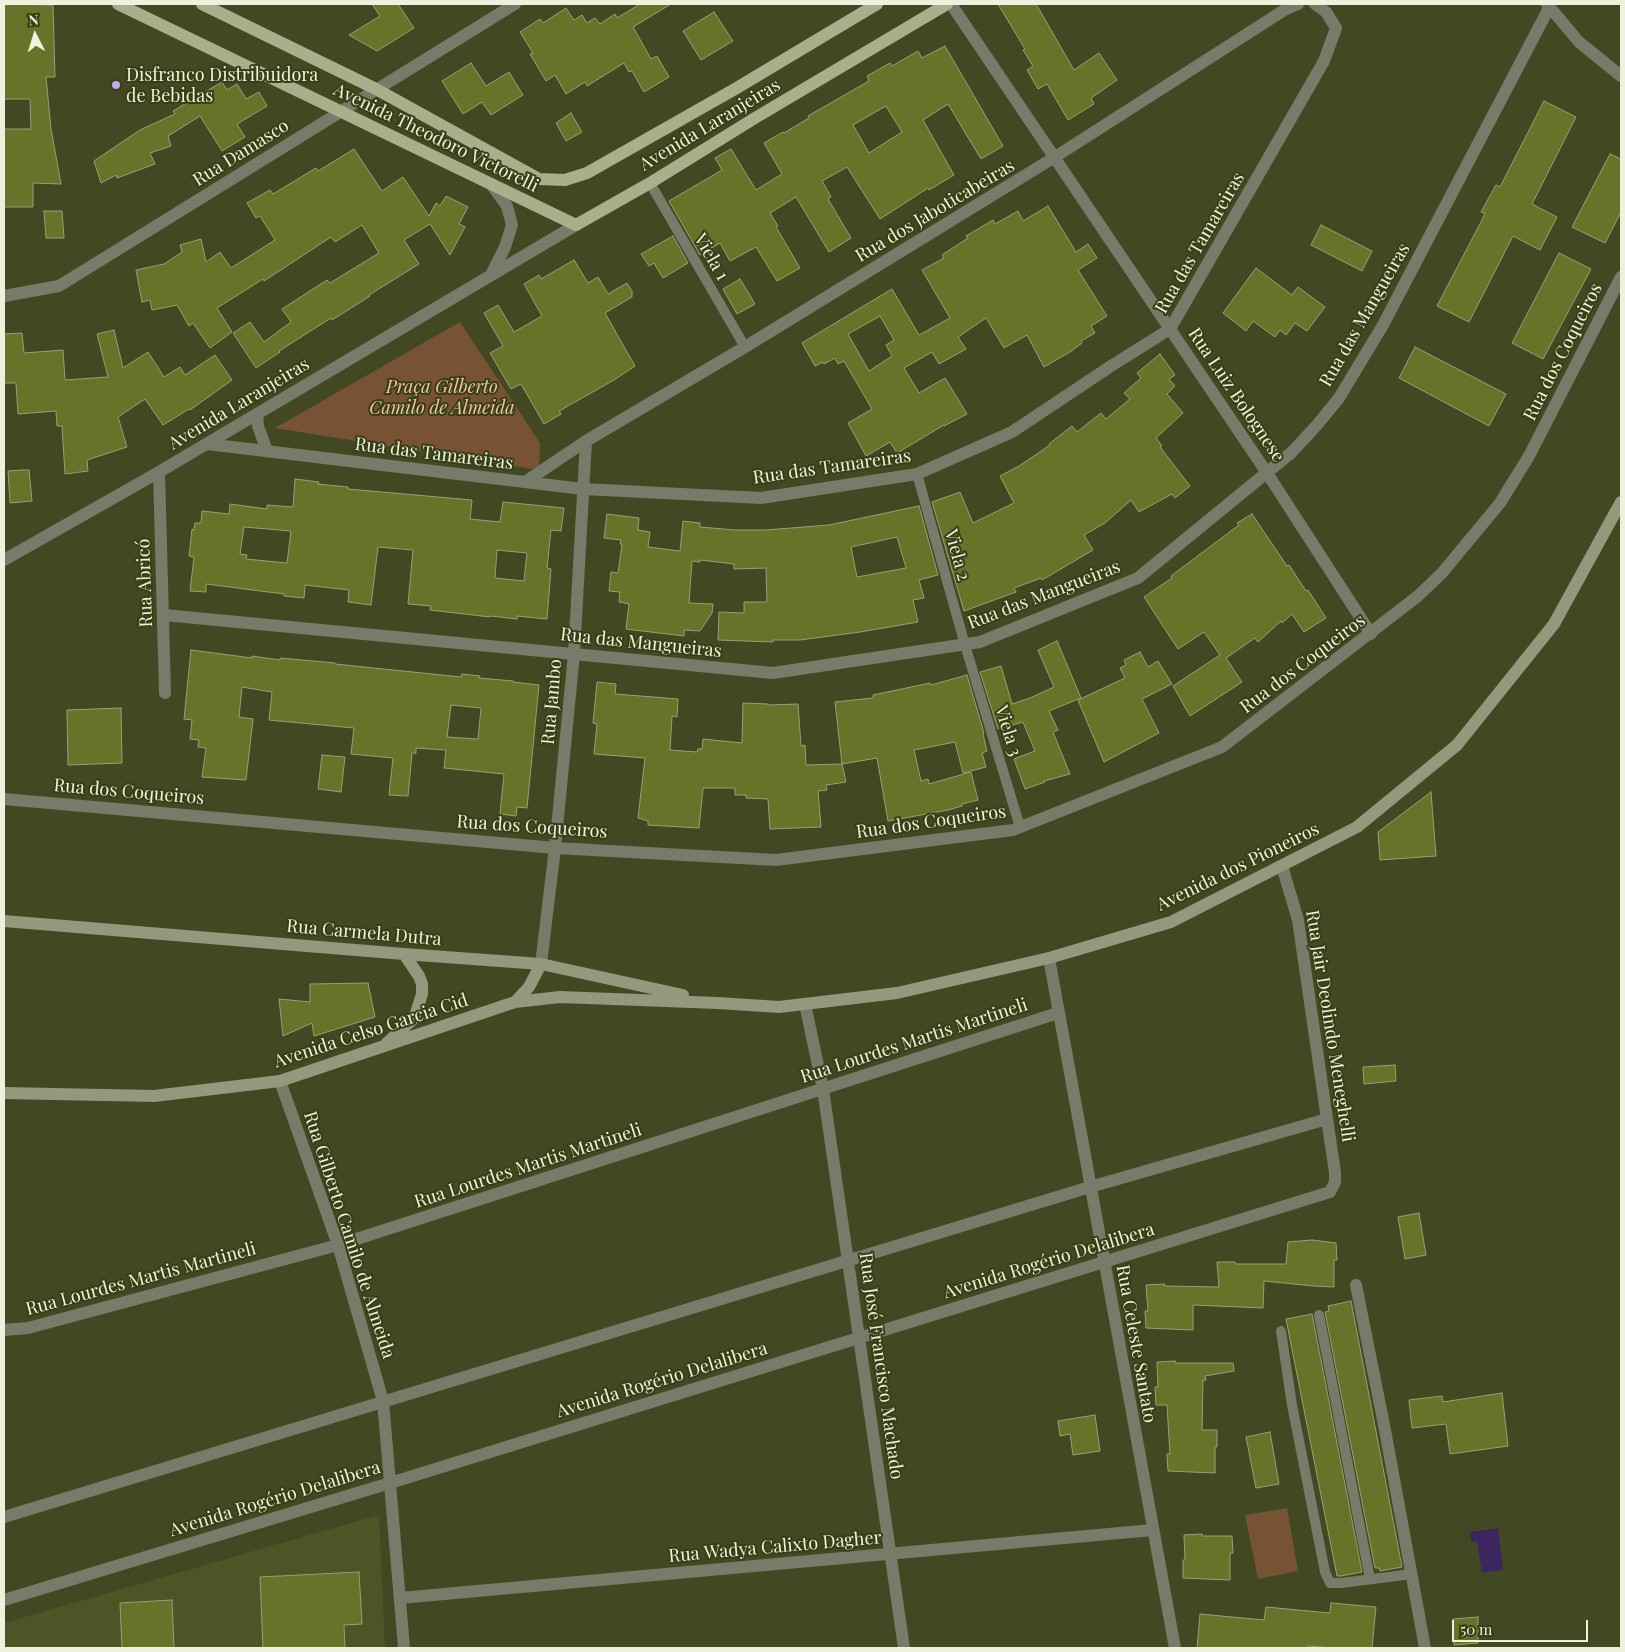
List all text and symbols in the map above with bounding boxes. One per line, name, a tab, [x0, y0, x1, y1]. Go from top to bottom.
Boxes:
north arrow	[10, 10, 60, 60]
text: N	[28, 10, 40, 29]
place label: Disfranco Distribuidora de Bebidas	[126, 64, 318, 106]
street label: Avenida Laranjeiras	[636, 74, 784, 176]
marker: Disfranco Distribuidora de Bebidas	[110, 79, 122, 91]
street label: Avenida Theodoro Victorelli	[330, 79, 542, 197]
street label: Rua Damasco	[189, 115, 293, 191]
street label: Rua dos Jaboticabeiras	[852, 155, 1018, 267]
street label: Rua das Tamareiras	[1151, 169, 1249, 317]
street label: Viela 1	[689, 230, 733, 284]
street label: Rua das Mangueiras	[1315, 239, 1415, 391]
street label: Rua dos Coqueiros	[1519, 280, 1607, 424]
street label: Rua Luiz Bolognese	[1183, 324, 1289, 466]
street label: Avenida Laranjeiras	[165, 353, 313, 455]
park label: Praça Gilberto Camilo de Almeida	[369, 376, 515, 418]
street label: Rua das Tamareiras	[354, 434, 514, 474]
street label: Rua das Tamareiras	[752, 445, 912, 489]
street label: Viela 2	[940, 527, 974, 583]
street label: Rua Abricó	[133, 538, 157, 628]
street label: Rua das Mangueiras	[965, 556, 1123, 634]
street label: Rua dos Coqueiros	[1236, 610, 1370, 718]
street label: Rua das Mangueiras	[559, 624, 723, 662]
street label: Rua Jambo	[537, 658, 567, 746]
street label: Viela 3	[990, 703, 1026, 759]
street label: Rua dos Coqueiros	[53, 775, 205, 809]
street label: Rua dos Coqueiros	[855, 801, 1007, 843]
street label: Rua dos Coqueiros	[456, 811, 608, 843]
street label: Avenida dos Pioneiros	[1153, 818, 1323, 916]
street label: Rua Jair Deolindo Meneghelli	[1301, 908, 1359, 1144]
street label: Rua Carmela Dutra	[286, 915, 442, 951]
street label: Avenida Celso Garcia Cid	[271, 989, 471, 1073]
street label: Rua Lourdes Martis Martineli	[798, 994, 1030, 1088]
street label: Rua Gilberto Camilo de Almeida	[299, 1109, 399, 1361]
street label: Rua Lourdes Martis Martineli	[412, 1119, 644, 1213]
street label: Avenida Rogério Delalibera	[941, 1219, 1157, 1303]
street label: Rua Lourdes Martis Martineli	[24, 1238, 258, 1320]
street label: Rua José Francisco Machado	[854, 1251, 908, 1481]
street label: Rua Celeste Santato	[1111, 1263, 1161, 1425]
street label: Avenida Rogério Delalibera	[554, 1338, 770, 1422]
street label: Avenida Rogério Delalibera	[167, 1457, 383, 1541]
street label: Rua Wadya Calixto Dagher	[668, 1527, 882, 1567]
scale bar	[1455, 1610, 1591, 1642]
text: 50 m	[1460, 1619, 1492, 1639]

